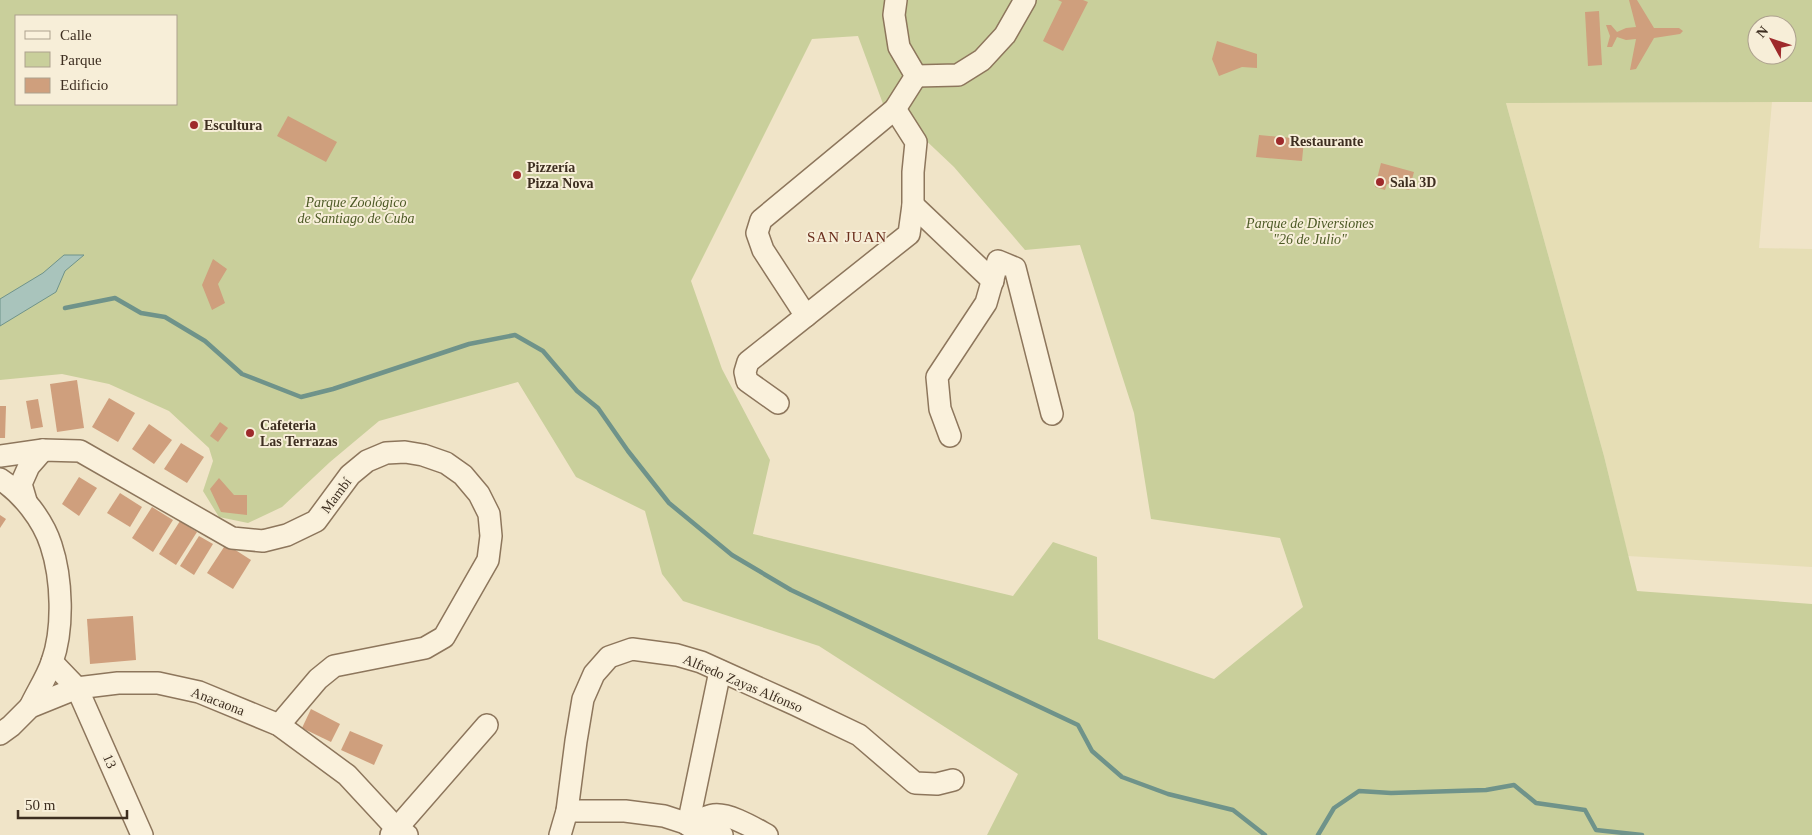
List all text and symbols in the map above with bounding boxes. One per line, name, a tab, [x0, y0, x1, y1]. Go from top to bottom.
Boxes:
legend	[15, 15, 178, 105]
north arrow	[1747, 15, 1797, 65]
text: N	[1753, 23, 1771, 41]
text: Calle	[60, 27, 92, 43]
text: Parque	[60, 52, 102, 68]
text: Edificio	[60, 77, 108, 93]
place label: Escultura	[204, 118, 262, 133]
marker: Escultura	[188, 119, 200, 131]
place label: Restaurante	[1290, 134, 1363, 149]
marker: Restaurante	[1274, 135, 1286, 147]
place label: Pizzería Pizza Nova	[527, 160, 593, 191]
marker: Pizzería Pizza Nova	[511, 169, 523, 181]
place label: Sala 3D	[1390, 175, 1436, 190]
marker: Sala 3D	[1374, 176, 1386, 188]
park label: Parque Zoológico de Santiago de Cuba	[297, 195, 415, 226]
park label: Parque de Diversiones "26 de Julio"	[1245, 216, 1374, 247]
district label: SAN JUAN	[807, 229, 887, 245]
place label: Cafeteria Las Terrazas	[260, 418, 338, 449]
marker: Cafeteria Las Terrazas	[244, 427, 256, 439]
street label: Mambí	[318, 475, 355, 516]
street label: Alfredo Zayas Alfonso	[681, 651, 805, 715]
street label: Anacaona	[189, 684, 247, 719]
street label: 13	[100, 752, 119, 771]
scale bar	[18, 788, 126, 820]
text: 50 m	[25, 797, 56, 813]

